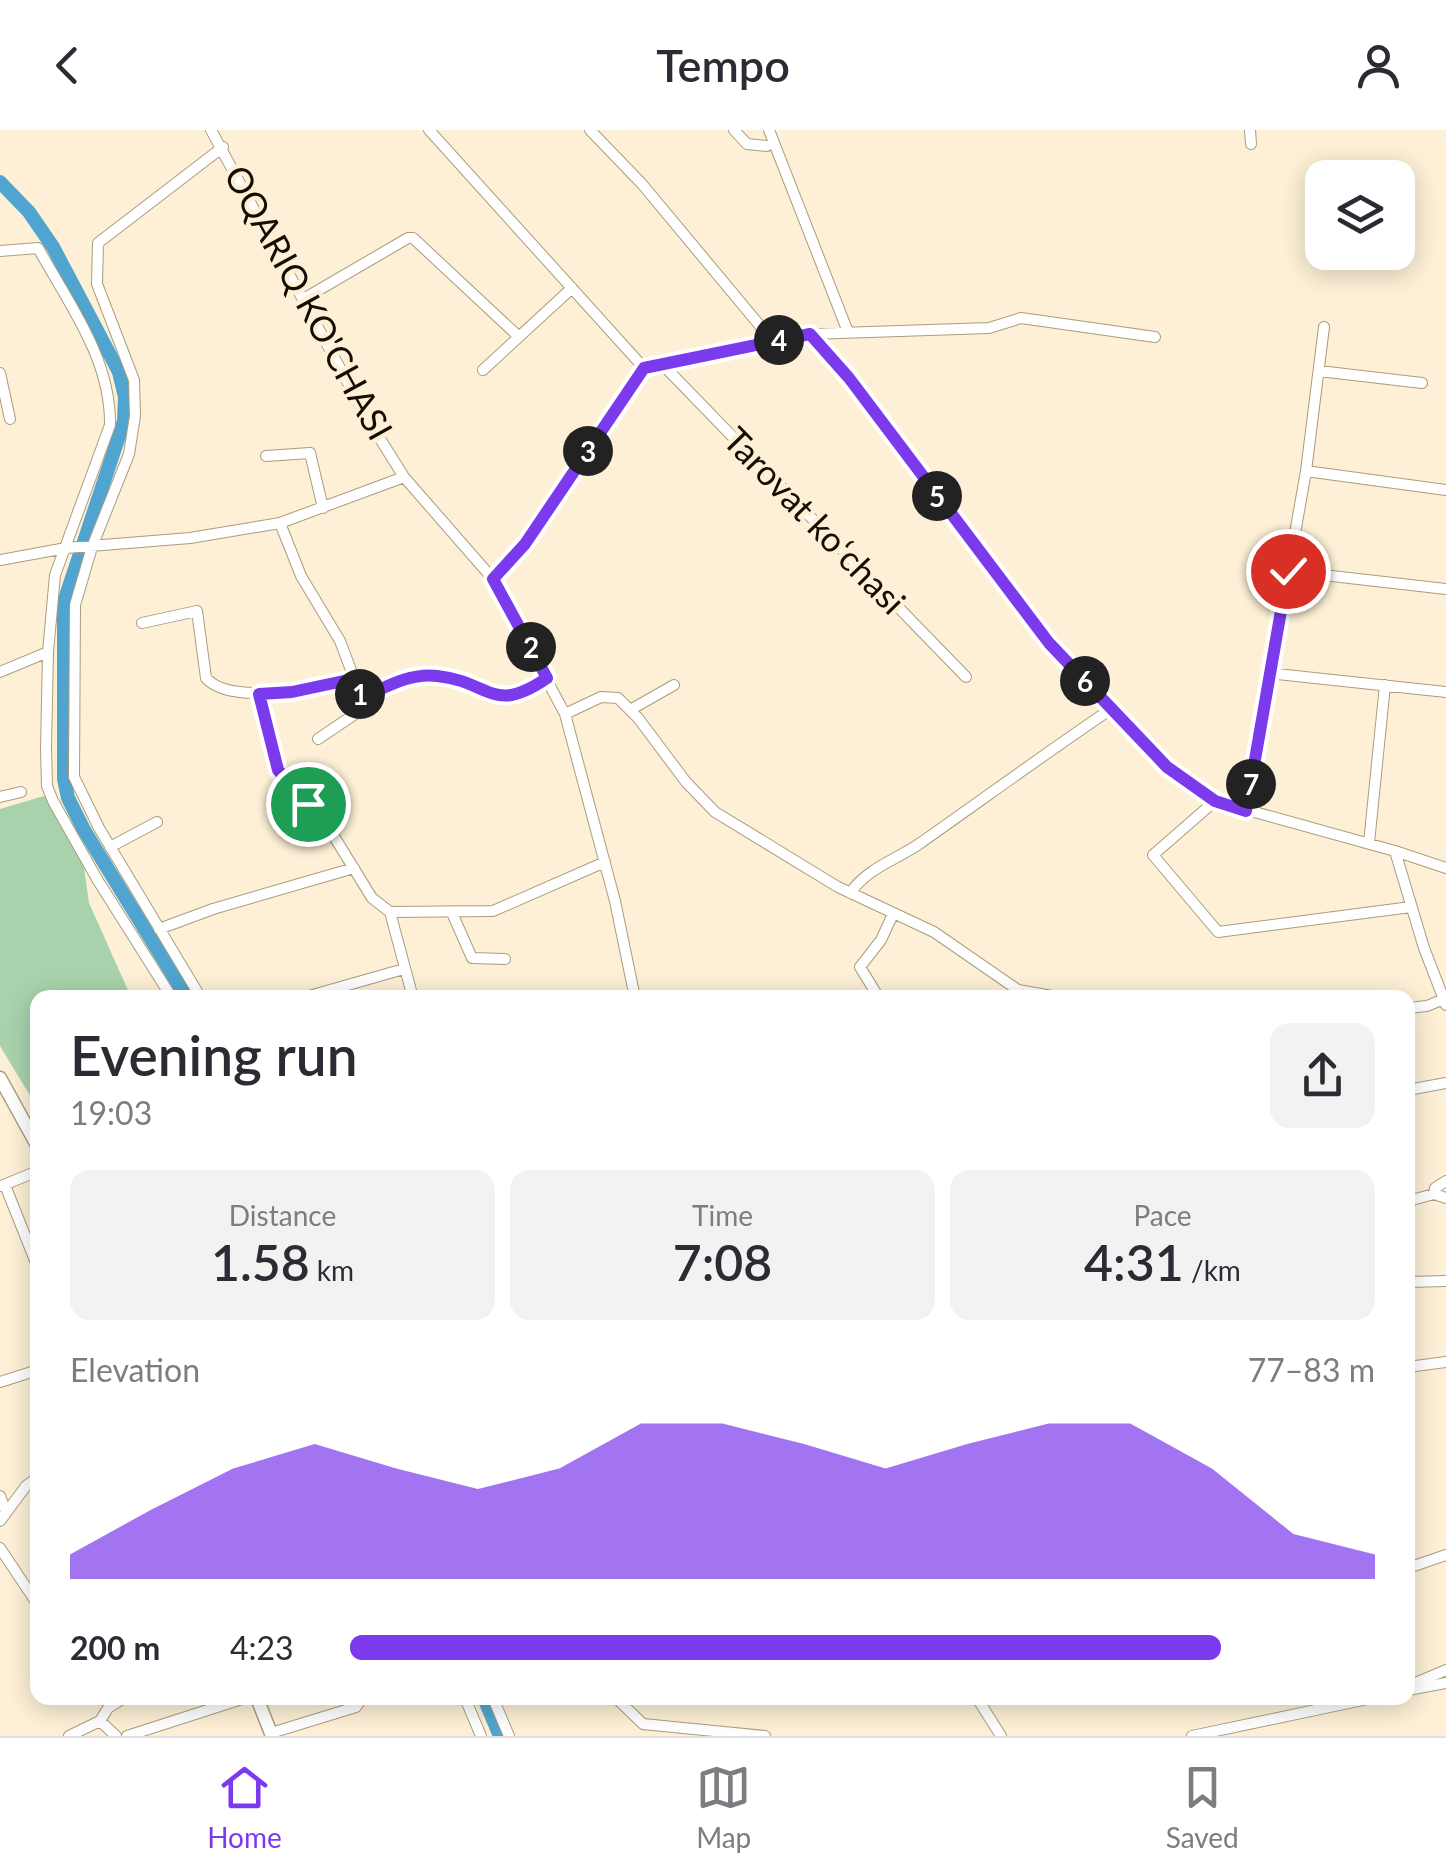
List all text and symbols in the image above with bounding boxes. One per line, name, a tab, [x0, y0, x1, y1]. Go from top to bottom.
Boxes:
icon: back	[40, 38, 95, 93]
text: Tempo	[656, 38, 790, 92]
icon: person	[1351, 38, 1406, 93]
street label: OQARIQ KO'CHASI	[217, 158, 403, 447]
map controls	[1305, 160, 1415, 270]
button: layers	[1305, 160, 1415, 270]
pin: 4	[754, 315, 804, 365]
text: 4	[771, 323, 787, 357]
street label: Tarovat koʻchasi	[716, 418, 915, 622]
pin: 3	[563, 426, 613, 476]
text: 3	[580, 434, 596, 468]
pin: 5	[912, 471, 962, 521]
text: 5	[929, 479, 945, 513]
pin	[1246, 529, 1331, 614]
icon: check	[1261, 544, 1316, 599]
pin: 2	[506, 622, 556, 672]
text: 2	[523, 630, 539, 664]
pin: 6	[1060, 656, 1110, 706]
text: 6	[1077, 664, 1093, 698]
pin: 1	[335, 669, 385, 719]
text: 1	[352, 677, 368, 711]
pin: 7	[1226, 759, 1276, 809]
pin	[266, 762, 351, 847]
text: 7	[1243, 767, 1259, 801]
icon: arrive	[281, 777, 336, 832]
text: Evening run	[70, 1022, 358, 1088]
button: share	[1270, 1023, 1375, 1128]
text: 19:03	[70, 1093, 152, 1132]
text: Distance	[229, 1198, 336, 1232]
text: Time	[692, 1198, 753, 1232]
text: Pace	[1133, 1198, 1192, 1232]
text: 1.58	[211, 1232, 310, 1292]
text: 7:08	[673, 1232, 772, 1292]
text: 4:31	[1084, 1232, 1184, 1292]
text: km	[310, 1253, 354, 1287]
text: /km	[1184, 1253, 1241, 1287]
text: Elevation	[70, 1350, 200, 1389]
text: 77–83 m	[1248, 1350, 1375, 1389]
text: 200 m	[70, 1628, 160, 1667]
text: 4:23	[230, 1628, 294, 1667]
tab: Home	[207, 1760, 282, 1854]
tab: Map	[696, 1760, 751, 1854]
tab: Saved	[1166, 1760, 1239, 1854]

